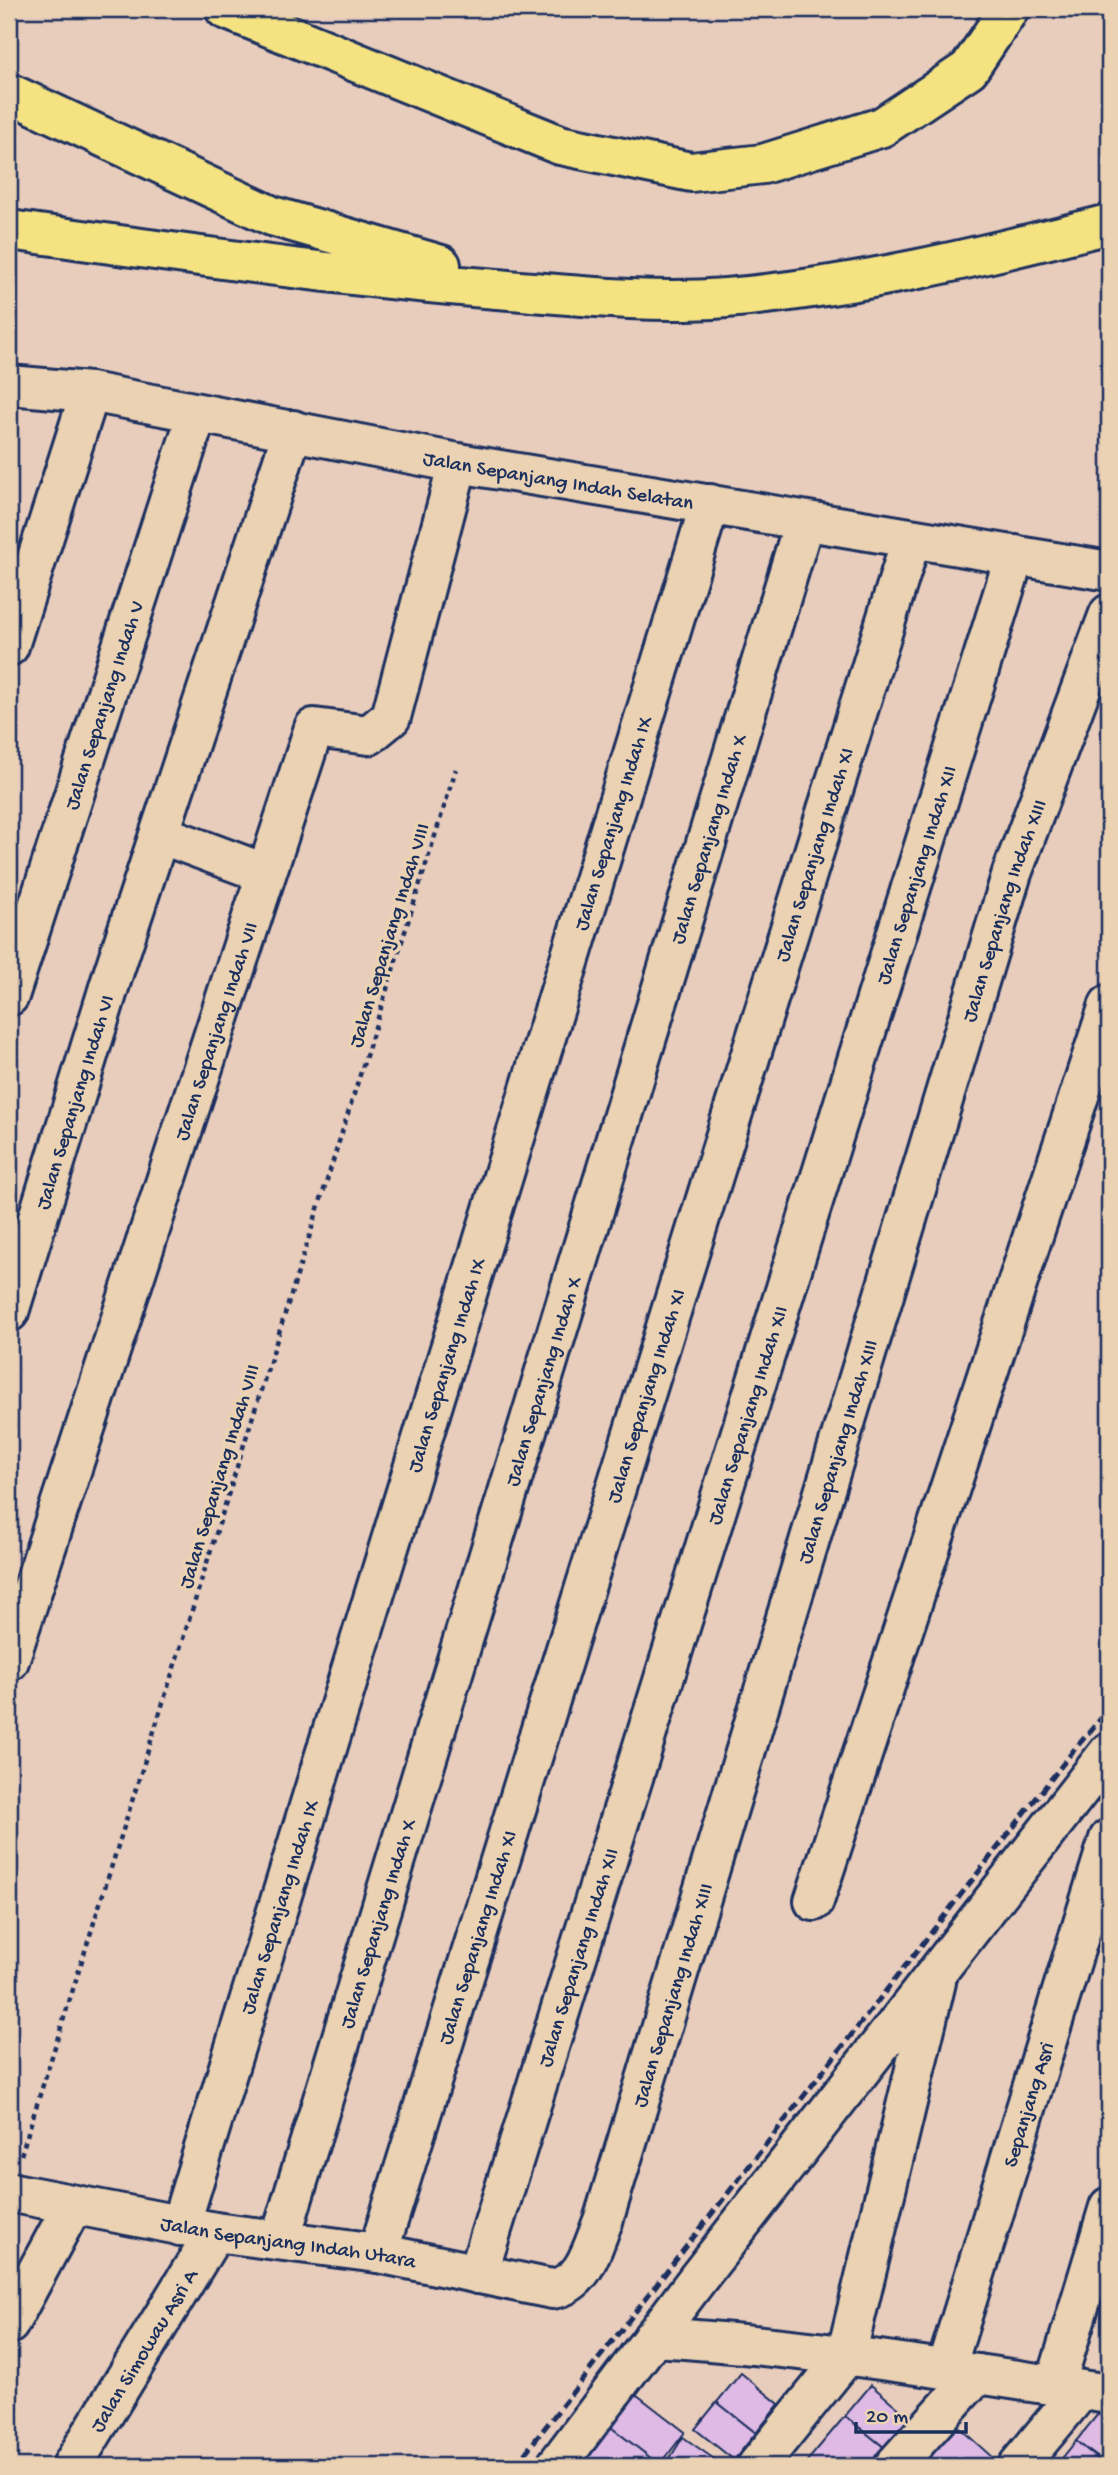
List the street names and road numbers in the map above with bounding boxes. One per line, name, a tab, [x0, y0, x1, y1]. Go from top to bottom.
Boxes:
street label: Jalan Sepanjang Indah Selatan	[421, 448, 695, 518]
street label: Jalan Sepanjang Indah V	[61, 598, 152, 814]
street label: Jalan Sepanjang Indah IX	[570, 713, 660, 934]
street label: Jalan Sepanjang Indah X	[667, 731, 755, 948]
street label: Jalan Sepanjang Indah XI	[772, 745, 862, 965]
street label: Jalan Sepanjang Indah XII	[873, 763, 964, 988]
street label: Jalan Sepanjang Indah XIII	[958, 797, 1054, 1026]
street label: Jalan Sepanjang Indah VIII	[345, 821, 437, 1051]
street label: Jalan Sepanjang Indah VII	[171, 919, 266, 1144]
street label: Jalan Sepanjang Indah VI	[32, 992, 122, 1213]
street label: Jalan Sepanjang Indah IX	[404, 1255, 493, 1476]
street label: Jalan Sepanjang Indah X	[502, 1273, 589, 1490]
street label: Jalan Sepanjang Indah XI	[603, 1286, 693, 1507]
street label: Jalan Sepanjang Indah XII	[704, 1303, 796, 1528]
street label: Jalan Sepanjang Indah XIII	[794, 1337, 886, 1567]
street label: Jalan Sepanjang Indah VIII	[175, 1362, 267, 1592]
street label: Jalan Sepanjang Indah IX	[237, 1797, 327, 2018]
street label: Jalan Sepanjang Indah X	[336, 1816, 424, 2032]
street label: Jalan Sepanjang Indah XI	[435, 1828, 525, 2048]
street label: Jalan Sepanjang Indah XII	[534, 1846, 626, 2071]
street label: Jalan Sepanjang Indah XIII	[629, 1881, 721, 2111]
street label: Sepanjang Asri	[1000, 2040, 1062, 2171]
street label: Jalan Sepanjang Indah Utara	[158, 2213, 419, 2277]
street label: Jalan Simowau Asri A	[87, 2264, 206, 2438]

